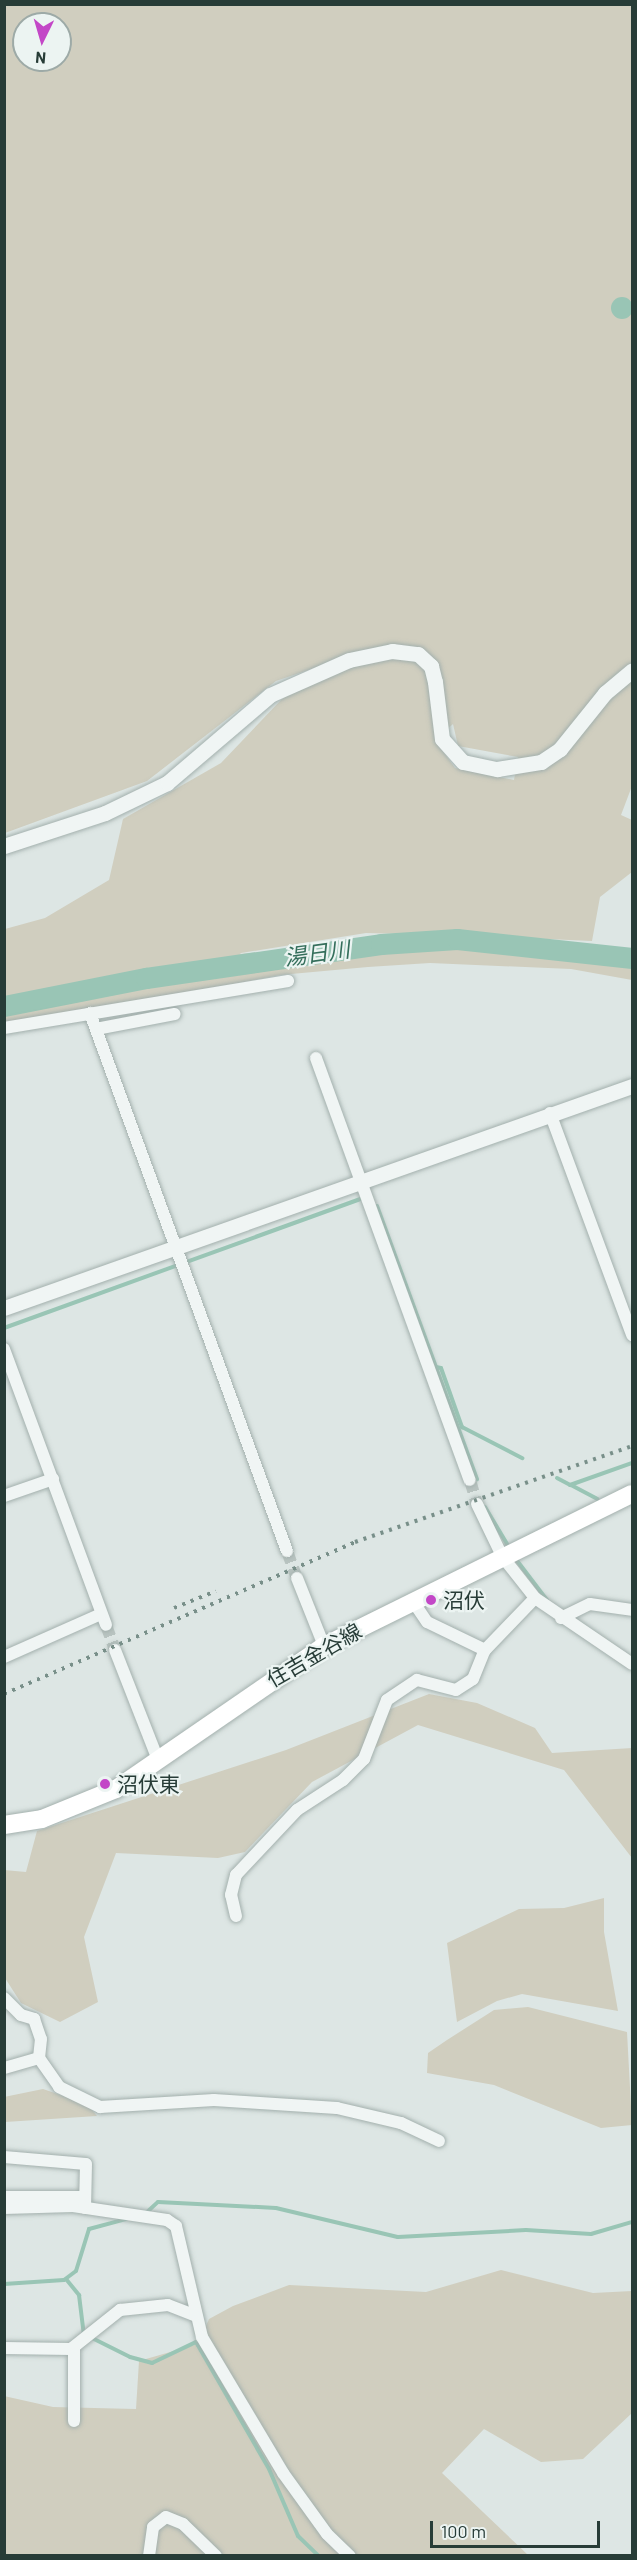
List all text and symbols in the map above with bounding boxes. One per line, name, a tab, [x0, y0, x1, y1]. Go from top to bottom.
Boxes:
north arrow	[12, 12, 72, 72]
text: N	[34, 49, 47, 68]
water label: 湯日川	[282, 935, 352, 971]
place label: 沼伏	[443, 1587, 485, 1613]
marker: 沼伏	[424, 1593, 438, 1607]
street label: 住吉金谷線	[262, 1618, 366, 1692]
place label: 沼伏東	[117, 1771, 180, 1797]
marker: 沼伏東	[98, 1777, 112, 1791]
scale bar	[433, 2509, 602, 2547]
text: 100 m	[441, 2520, 486, 2542]

